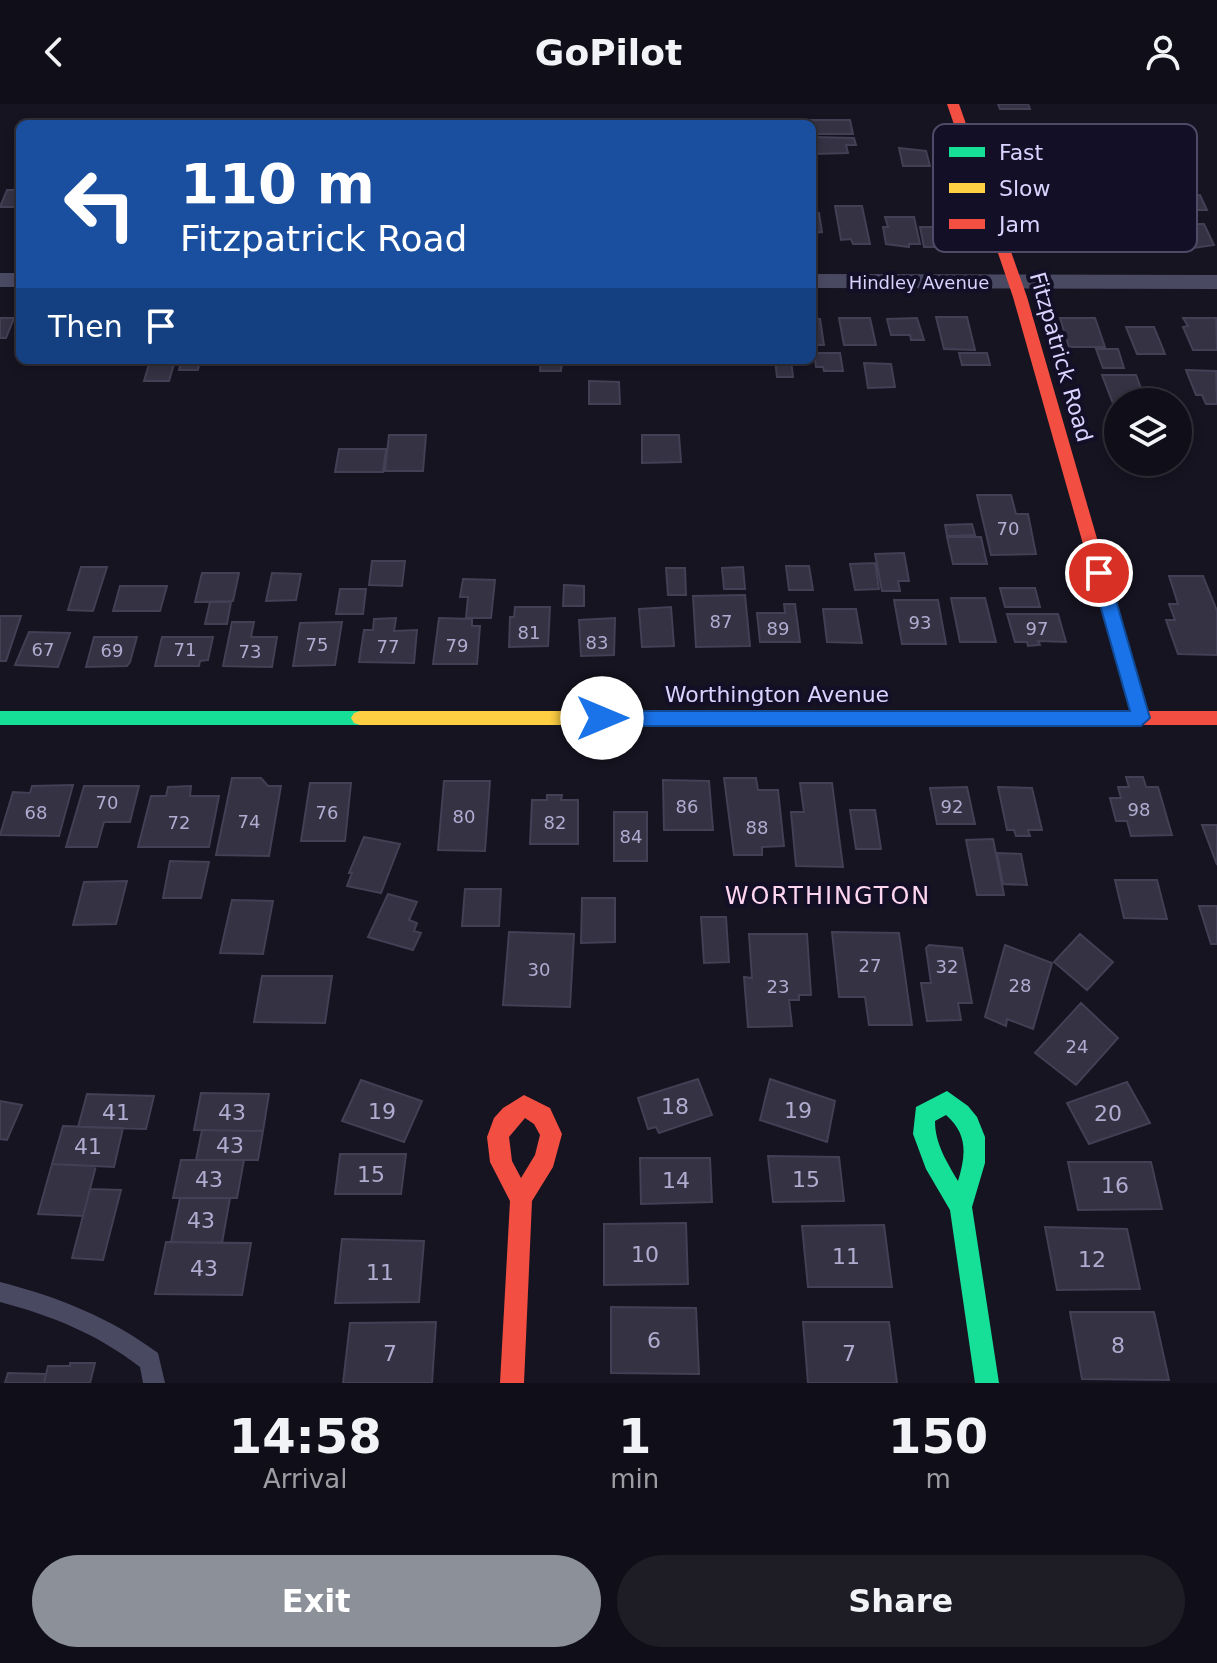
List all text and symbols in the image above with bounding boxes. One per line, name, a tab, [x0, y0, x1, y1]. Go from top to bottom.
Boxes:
icon: back	[32, 30, 76, 74]
icon: person	[1141, 30, 1185, 74]
text: GoPilot	[535, 32, 682, 73]
legend	[933, 124, 1197, 252]
text: Fast	[999, 140, 1044, 165]
text: 110 m	[180, 151, 375, 216]
icon: left	[48, 152, 152, 256]
text: Slow	[999, 176, 1051, 201]
text: Jam	[997, 212, 1040, 237]
text: Fitzpatrick Road	[180, 218, 467, 259]
street label: Fitzpatrick Road	[1025, 269, 1097, 445]
street label: Hindley Avenue	[849, 272, 989, 293]
icon: arrive	[139, 304, 183, 348]
text: Then	[48, 309, 123, 344]
map controls	[1104, 388, 1192, 476]
button: layers	[1104, 388, 1192, 476]
house number: 70	[997, 518, 1019, 539]
pin	[1065, 539, 1133, 607]
icon: arrive	[1077, 551, 1121, 595]
house number: 87	[710, 611, 732, 632]
house number: 93	[909, 612, 931, 633]
house number: 89	[767, 618, 789, 639]
house number: 97	[1026, 618, 1048, 639]
house number: 81	[518, 622, 540, 643]
house number: 83	[586, 632, 608, 653]
house number: 75	[306, 634, 328, 655]
house number: 79	[446, 635, 468, 656]
house number: 77	[377, 636, 399, 657]
house number: 67	[32, 639, 54, 660]
house number: 71	[174, 639, 196, 660]
house number: 69	[101, 640, 123, 661]
house number: 73	[239, 641, 261, 662]
position arrow	[560, 676, 644, 760]
street label: Worthington Avenue	[665, 682, 889, 707]
house number: 70	[96, 792, 118, 813]
house number: 86	[676, 796, 698, 817]
house number: 92	[941, 796, 963, 817]
house number: 98	[1128, 799, 1150, 820]
house number: 68	[25, 802, 47, 823]
house number: 76	[316, 802, 338, 823]
house number: 80	[453, 806, 475, 827]
house number: 74	[238, 811, 260, 832]
house number: 72	[168, 812, 190, 833]
house number: 82	[544, 812, 566, 833]
house number: 88	[746, 817, 768, 838]
house number: 84	[620, 826, 642, 847]
district label: WORTHINGTON	[725, 882, 931, 910]
house number: 27	[859, 955, 881, 976]
house number: 32	[936, 956, 958, 977]
house number: 30	[528, 959, 550, 980]
house number: 28	[1009, 975, 1031, 996]
house number: 23	[767, 976, 789, 997]
house number: 24	[1066, 1036, 1088, 1057]
house number: 18	[661, 1094, 689, 1119]
house number: 19	[784, 1098, 812, 1123]
house number: 19	[368, 1099, 396, 1124]
house number: 41	[102, 1100, 130, 1125]
house number: 43	[218, 1100, 246, 1125]
house number: 20	[1094, 1101, 1122, 1126]
house number: 43	[216, 1133, 244, 1158]
house number: 41	[74, 1134, 102, 1159]
house number: 15	[357, 1162, 385, 1187]
house number: 43	[195, 1167, 223, 1192]
house number: 15	[792, 1167, 820, 1192]
house number: 14	[662, 1168, 690, 1193]
house number: 16	[1101, 1173, 1129, 1198]
house number: 43	[187, 1208, 215, 1233]
house number: 10	[631, 1242, 659, 1267]
house number: 11	[832, 1244, 860, 1269]
house number: 12	[1078, 1247, 1106, 1272]
house number: 43	[190, 1256, 218, 1281]
house number: 11	[366, 1260, 394, 1285]
house number: 6	[647, 1328, 661, 1353]
house number: 8	[1111, 1333, 1125, 1358]
house number: 7	[383, 1341, 397, 1366]
house number: 7	[842, 1341, 856, 1366]
text: 14:58	[229, 1408, 382, 1464]
text: 1	[618, 1408, 651, 1464]
text: 150	[888, 1408, 988, 1464]
text: Arrival	[263, 1464, 347, 1494]
text: min	[610, 1464, 659, 1494]
text: m	[925, 1464, 951, 1494]
button: Exit	[32, 1555, 601, 1647]
button: Share	[617, 1555, 1185, 1647]

